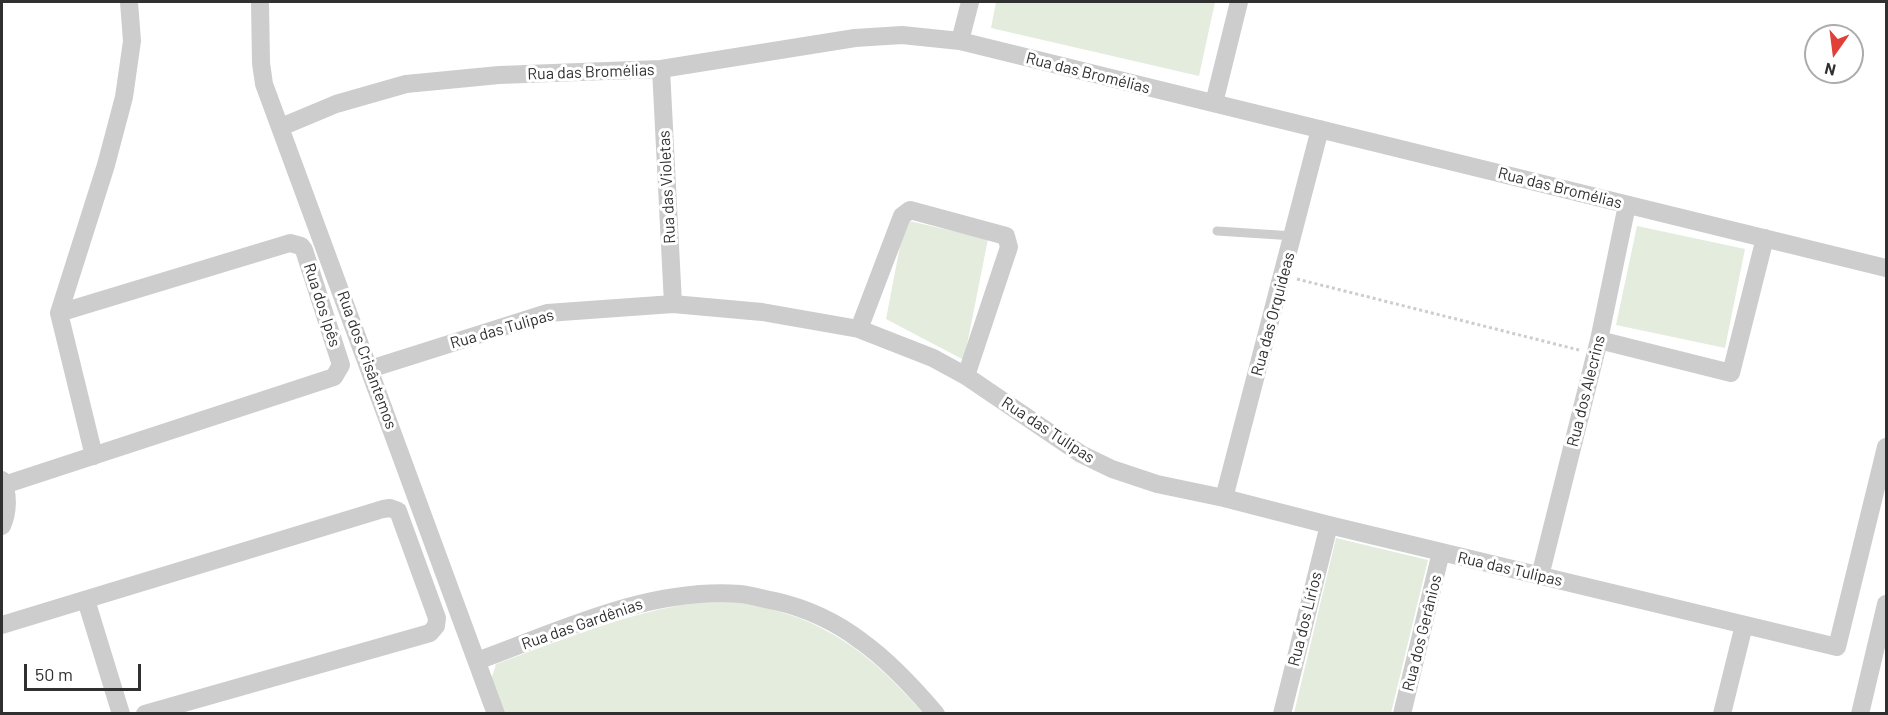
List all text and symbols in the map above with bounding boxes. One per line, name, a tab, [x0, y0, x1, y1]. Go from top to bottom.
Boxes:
north arrow	[1804, 24, 1864, 84]
street label: Rua das Bromélias	[1024, 48, 1152, 98]
street label: Rua das Bromélias	[527, 60, 655, 84]
text: N	[1823, 60, 1837, 81]
street label: Rua das Violetas	[654, 130, 680, 244]
street label: Rua das Bromélias	[1496, 163, 1624, 213]
street label: Rua das Orquideas	[1247, 250, 1299, 378]
street label: Rua dos Ipês	[299, 261, 345, 349]
street label: Rua dos Crisântemos	[333, 288, 401, 432]
street label: Rua das Tulipas	[448, 305, 556, 353]
street label: Rua dos Alecrins	[1563, 333, 1609, 449]
street label: Rua das Tulipas	[998, 393, 1098, 467]
street label: Rua das Tulipas	[1456, 548, 1564, 590]
street label: Rua dos Lírios	[1284, 570, 1326, 668]
street label: Rua dos Gerânios	[1398, 573, 1446, 693]
street label: Rua das Gardênias	[519, 594, 645, 654]
scale bar	[27, 652, 144, 690]
text: 50 m	[35, 663, 73, 685]

